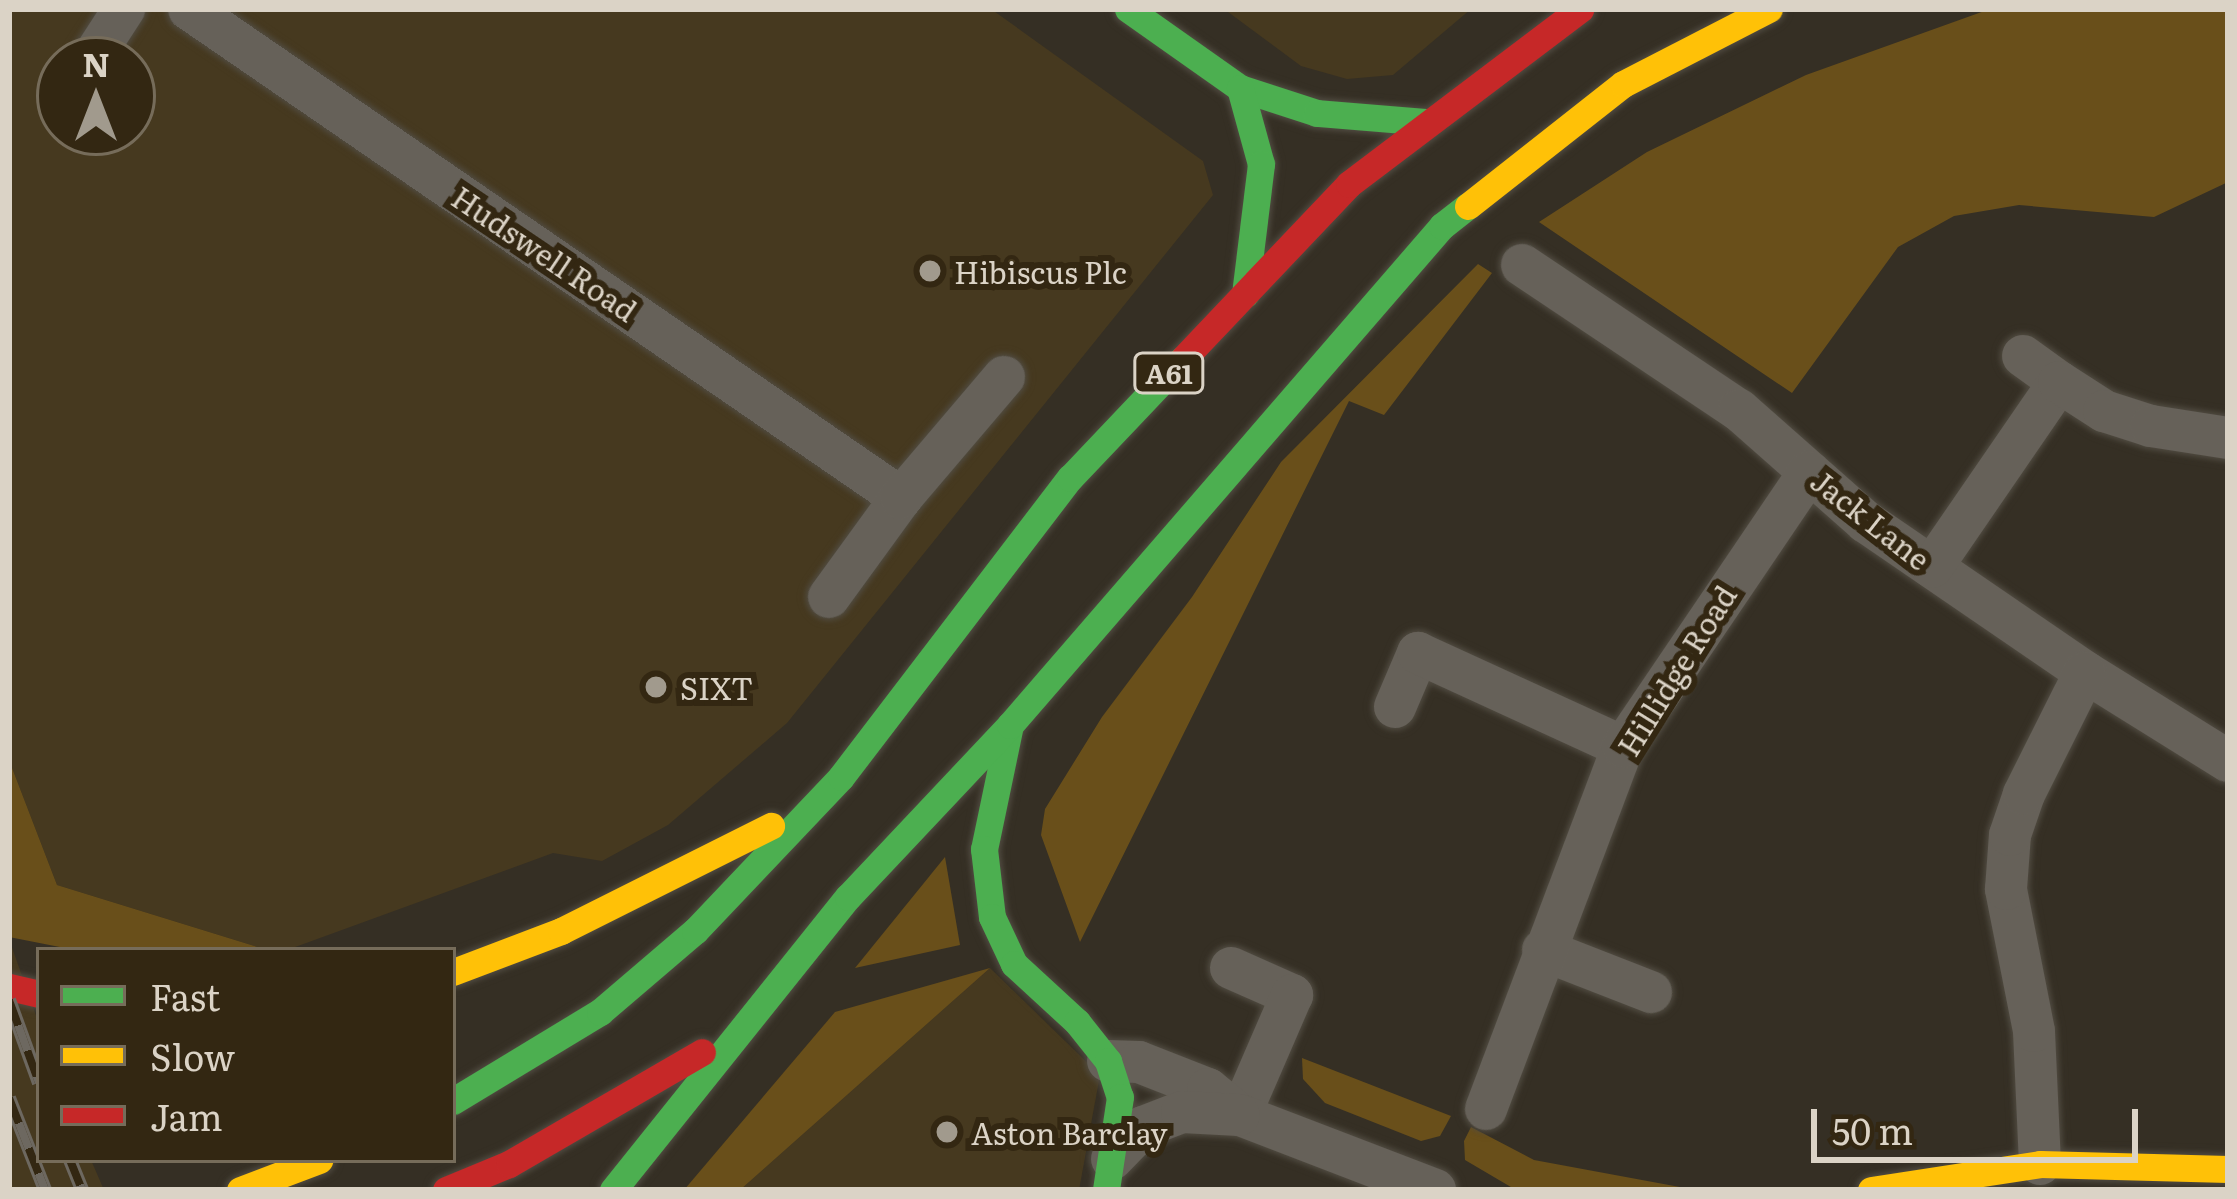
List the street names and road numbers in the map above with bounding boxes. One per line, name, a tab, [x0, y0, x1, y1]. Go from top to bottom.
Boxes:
street label: Hudswell Road	[446, 178, 644, 328]
road number: A61	[1133, 352, 1205, 394]
street label: Jack Lane	[1804, 461, 1938, 577]
street label: Hillidge Road	[1609, 578, 1743, 762]

